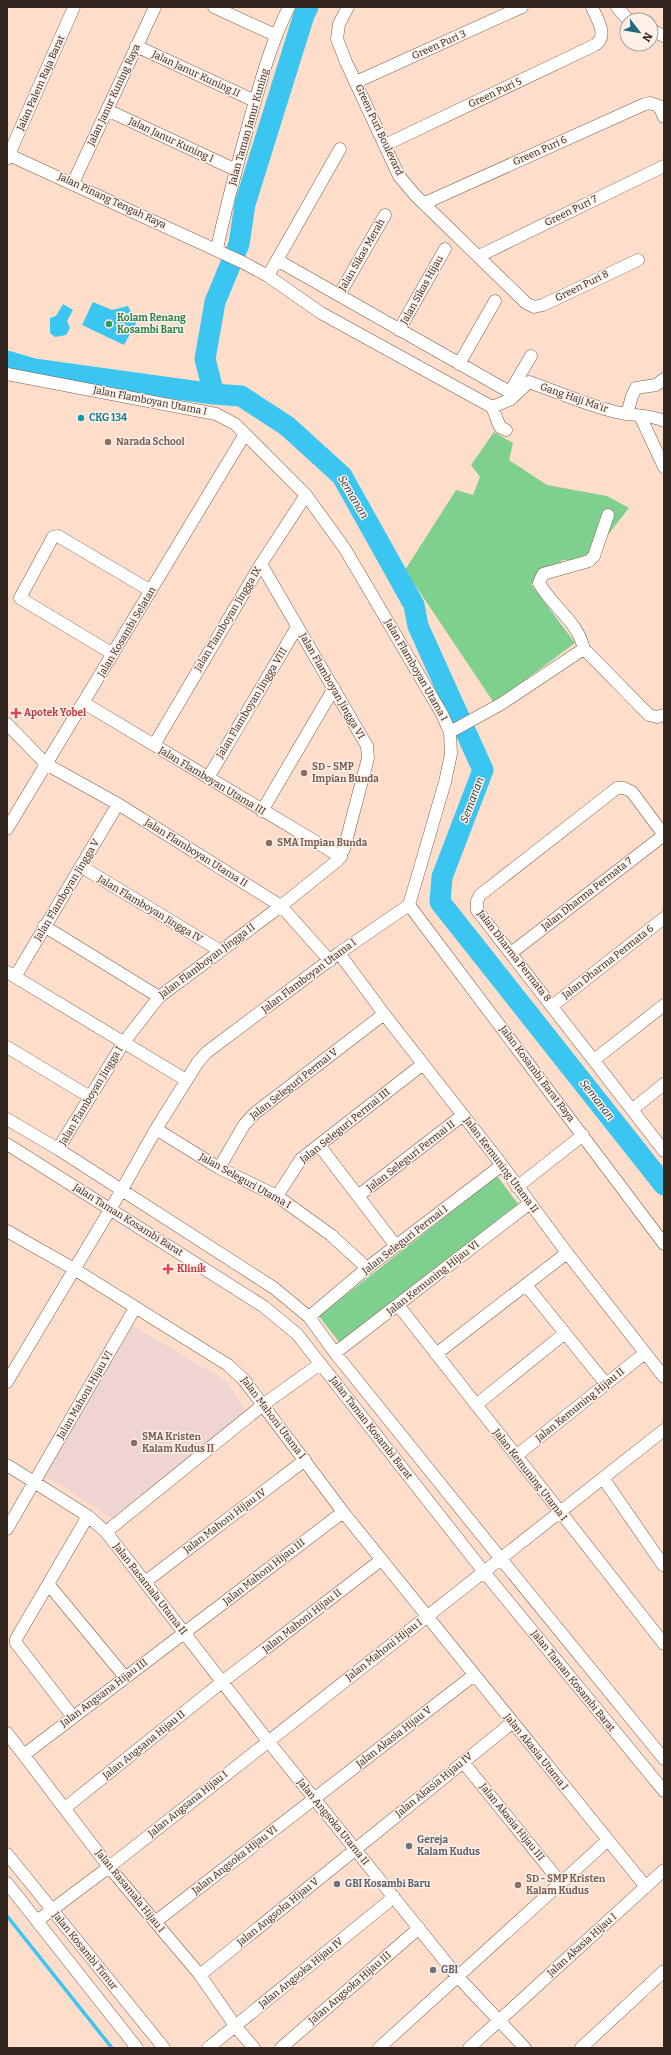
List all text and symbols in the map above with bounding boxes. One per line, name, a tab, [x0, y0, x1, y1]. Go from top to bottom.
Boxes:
north arrow	[619, 12, 659, 52]
street label: Green Puri 3	[410, 28, 468, 62]
text: N	[639, 30, 655, 44]
street label: Jalan Palem Raja Barat	[14, 33, 68, 133]
street label: Jalan Janur Kuning Raya	[85, 42, 143, 149]
street label: Jalan Janur Kuning II	[149, 48, 242, 100]
street label: Jalan Taman Janur Kuning	[226, 67, 272, 188]
street label: Green Puri 5	[466, 75, 524, 111]
street label: Green Puri Boulevard	[353, 82, 405, 178]
street label: Jalan Janur Kuning I	[126, 115, 216, 165]
street label: Green Puri 6	[511, 134, 569, 168]
street label: Jalan Pinang Tengah Raya	[55, 170, 169, 232]
street label: Green Puri 7	[543, 193, 599, 229]
street label: Jalan Sikas Merah	[336, 216, 388, 294]
street label: Jalan Sikas Hijau	[398, 254, 446, 327]
street label: Green Puri 8	[553, 268, 611, 304]
place label: Kolam Renang Kosambi Baru	[117, 312, 186, 336]
marker: Kolam Renang Kosambi Baru	[104, 319, 114, 329]
street label: Gang Haji Ma'ir	[538, 381, 610, 415]
street label: Jalan Flamboyan Utama I	[91, 384, 208, 418]
place label: CKG 134	[89, 412, 127, 424]
marker: CKG 134	[76, 413, 86, 423]
place label: Narada School	[116, 436, 185, 448]
marker: Narada School	[103, 437, 113, 447]
water label: Semanan	[335, 473, 371, 521]
street label: Jalan Flamboyan Jingga IX	[191, 564, 264, 674]
street label: Jalan Kosambi Selatan	[95, 584, 159, 680]
street label: Jalan Flamboyan Utama I	[381, 616, 450, 723]
street label: Jalan Flamboyan Jingga VI	[296, 630, 367, 741]
street label: Jalan Flamboyan Jingga VIII	[214, 645, 290, 761]
place label: Apotek Yobel	[24, 707, 86, 719]
marker: Apotek Yobel	[11, 708, 21, 718]
street label: Jalan Flamboyan Utama III	[156, 744, 268, 818]
place label: SD - SMP Impian Bunda	[312, 761, 379, 785]
marker: SD - SMP Impian Bunda	[299, 768, 309, 778]
water label: Semanan	[457, 775, 487, 825]
street label: Jalan Flamboyan Utama II	[142, 816, 250, 890]
street label: Jalan Flamboyan Jingga V	[31, 837, 102, 944]
place label: SMA Impian Bunda	[277, 837, 368, 849]
marker: SMA Impian Bunda	[264, 838, 274, 848]
street label: Jalan Dharma Permata 7	[538, 855, 635, 934]
street label: Jalan Flamboyan Jingga IV	[95, 872, 205, 945]
street label: Jalan Dharma Permata 8	[474, 907, 553, 1004]
street label: Jalan Flamboyan Jingga II	[156, 921, 258, 1002]
street label: Jalan Dharma Permata 6	[559, 923, 656, 1002]
street label: Jalan Flamboyan Utama I	[258, 936, 359, 1016]
street label: Jalan Kosambi Barat Raya	[496, 1023, 577, 1125]
street label: Jalan Flamboyan Jingga I	[56, 1044, 126, 1149]
street label: Jalan Seleguri Permai V	[247, 1046, 340, 1123]
water label: Semanan	[577, 1077, 617, 1123]
street label: Jalan Seleguri Permai III	[297, 1086, 393, 1167]
street label: Jalan Kemuning Utama II	[461, 1114, 541, 1216]
street label: Jalan Seleguri Permai II	[364, 1118, 458, 1195]
street label: Jalan Seleguri Utama I	[196, 1150, 293, 1211]
street label: Jalan Taman Kosambi Barat	[70, 1181, 185, 1259]
street label: Jalan Seleguri Permai I	[359, 1203, 450, 1278]
street label: Jalan Kemuning Hijau VI	[384, 1238, 482, 1318]
marker: Klinik	[162, 1263, 174, 1275]
place label: Klinik	[177, 1263, 206, 1275]
street label: Jalan Mahoni Hijau VI	[54, 1348, 115, 1442]
street label: Jalan Kemuning Hijau II	[532, 1365, 627, 1445]
street label: Jalan Taman Kosambi Barat	[327, 1373, 415, 1482]
street label: Jalan Mahoni Utama I	[238, 1374, 308, 1462]
street label: Jalan Kemuning Utama I	[490, 1426, 570, 1524]
place label: SMA Kristen Kalam Kudus II	[142, 1431, 214, 1455]
marker: SMA Kristen Kalam Kudus II	[129, 1438, 139, 1448]
street label: Jalan Mahoni Hijau IV	[181, 1486, 269, 1557]
street label: Jalan Mahoni Hijau III	[220, 1536, 308, 1608]
street label: Jalan Rasamala Utama II	[110, 1540, 190, 1638]
street label: Jalan Mahoni Hijau II	[259, 1586, 344, 1656]
street label: Jalan Mahoni Hijau I	[343, 1616, 425, 1684]
street label: Jalan Taman Kosambi Barat	[528, 1627, 618, 1734]
street label: Jalan Angsana Hijau III	[57, 1656, 150, 1730]
street label: Jalan Akasia Hijau V	[353, 1704, 434, 1771]
street label: Jalan Angsana Hijau II	[100, 1708, 188, 1782]
street label: Jalan Akasia Utama I	[501, 1711, 571, 1793]
street label: Jalan Akasia Hijau IV	[392, 1750, 475, 1820]
street label: Jalan Angsana Hijau I	[145, 1768, 231, 1840]
street label: Jalan Angsoka Utama II	[294, 1776, 372, 1868]
street label: Jalan Akasia Hijau III	[477, 1780, 547, 1863]
street label: Jalan Angsoka Hijau VI	[189, 1823, 280, 1898]
place label: Gereja Kalam Kudus	[417, 1834, 480, 1858]
marker: Gereja Kalam Kudus	[404, 1841, 414, 1851]
street label: Jalan Rasamala Hijau I	[92, 1846, 167, 1935]
place label: SD - SMP Kristen Kalam Kudus	[526, 1873, 606, 1897]
street label: Jalan Angsoka Hijau V	[234, 1875, 321, 1949]
place label: GBI Kosambi Baru	[345, 1878, 431, 1890]
marker: GBI Kosambi Baru	[332, 1879, 342, 1889]
marker: SD - SMP Kristen Kalam Kudus	[513, 1880, 523, 1890]
street label: Jalan Kosambi Timur	[49, 1909, 120, 1993]
street label: Jalan Akasia Hijau I	[544, 1910, 619, 1980]
street label: Jalan Angsoka Hijau IV	[256, 1935, 346, 2011]
street label: Jalan Angsoka Hijau III	[306, 1949, 394, 2028]
place label: GBI	[441, 1964, 458, 1976]
marker: GBI	[428, 1965, 438, 1975]

